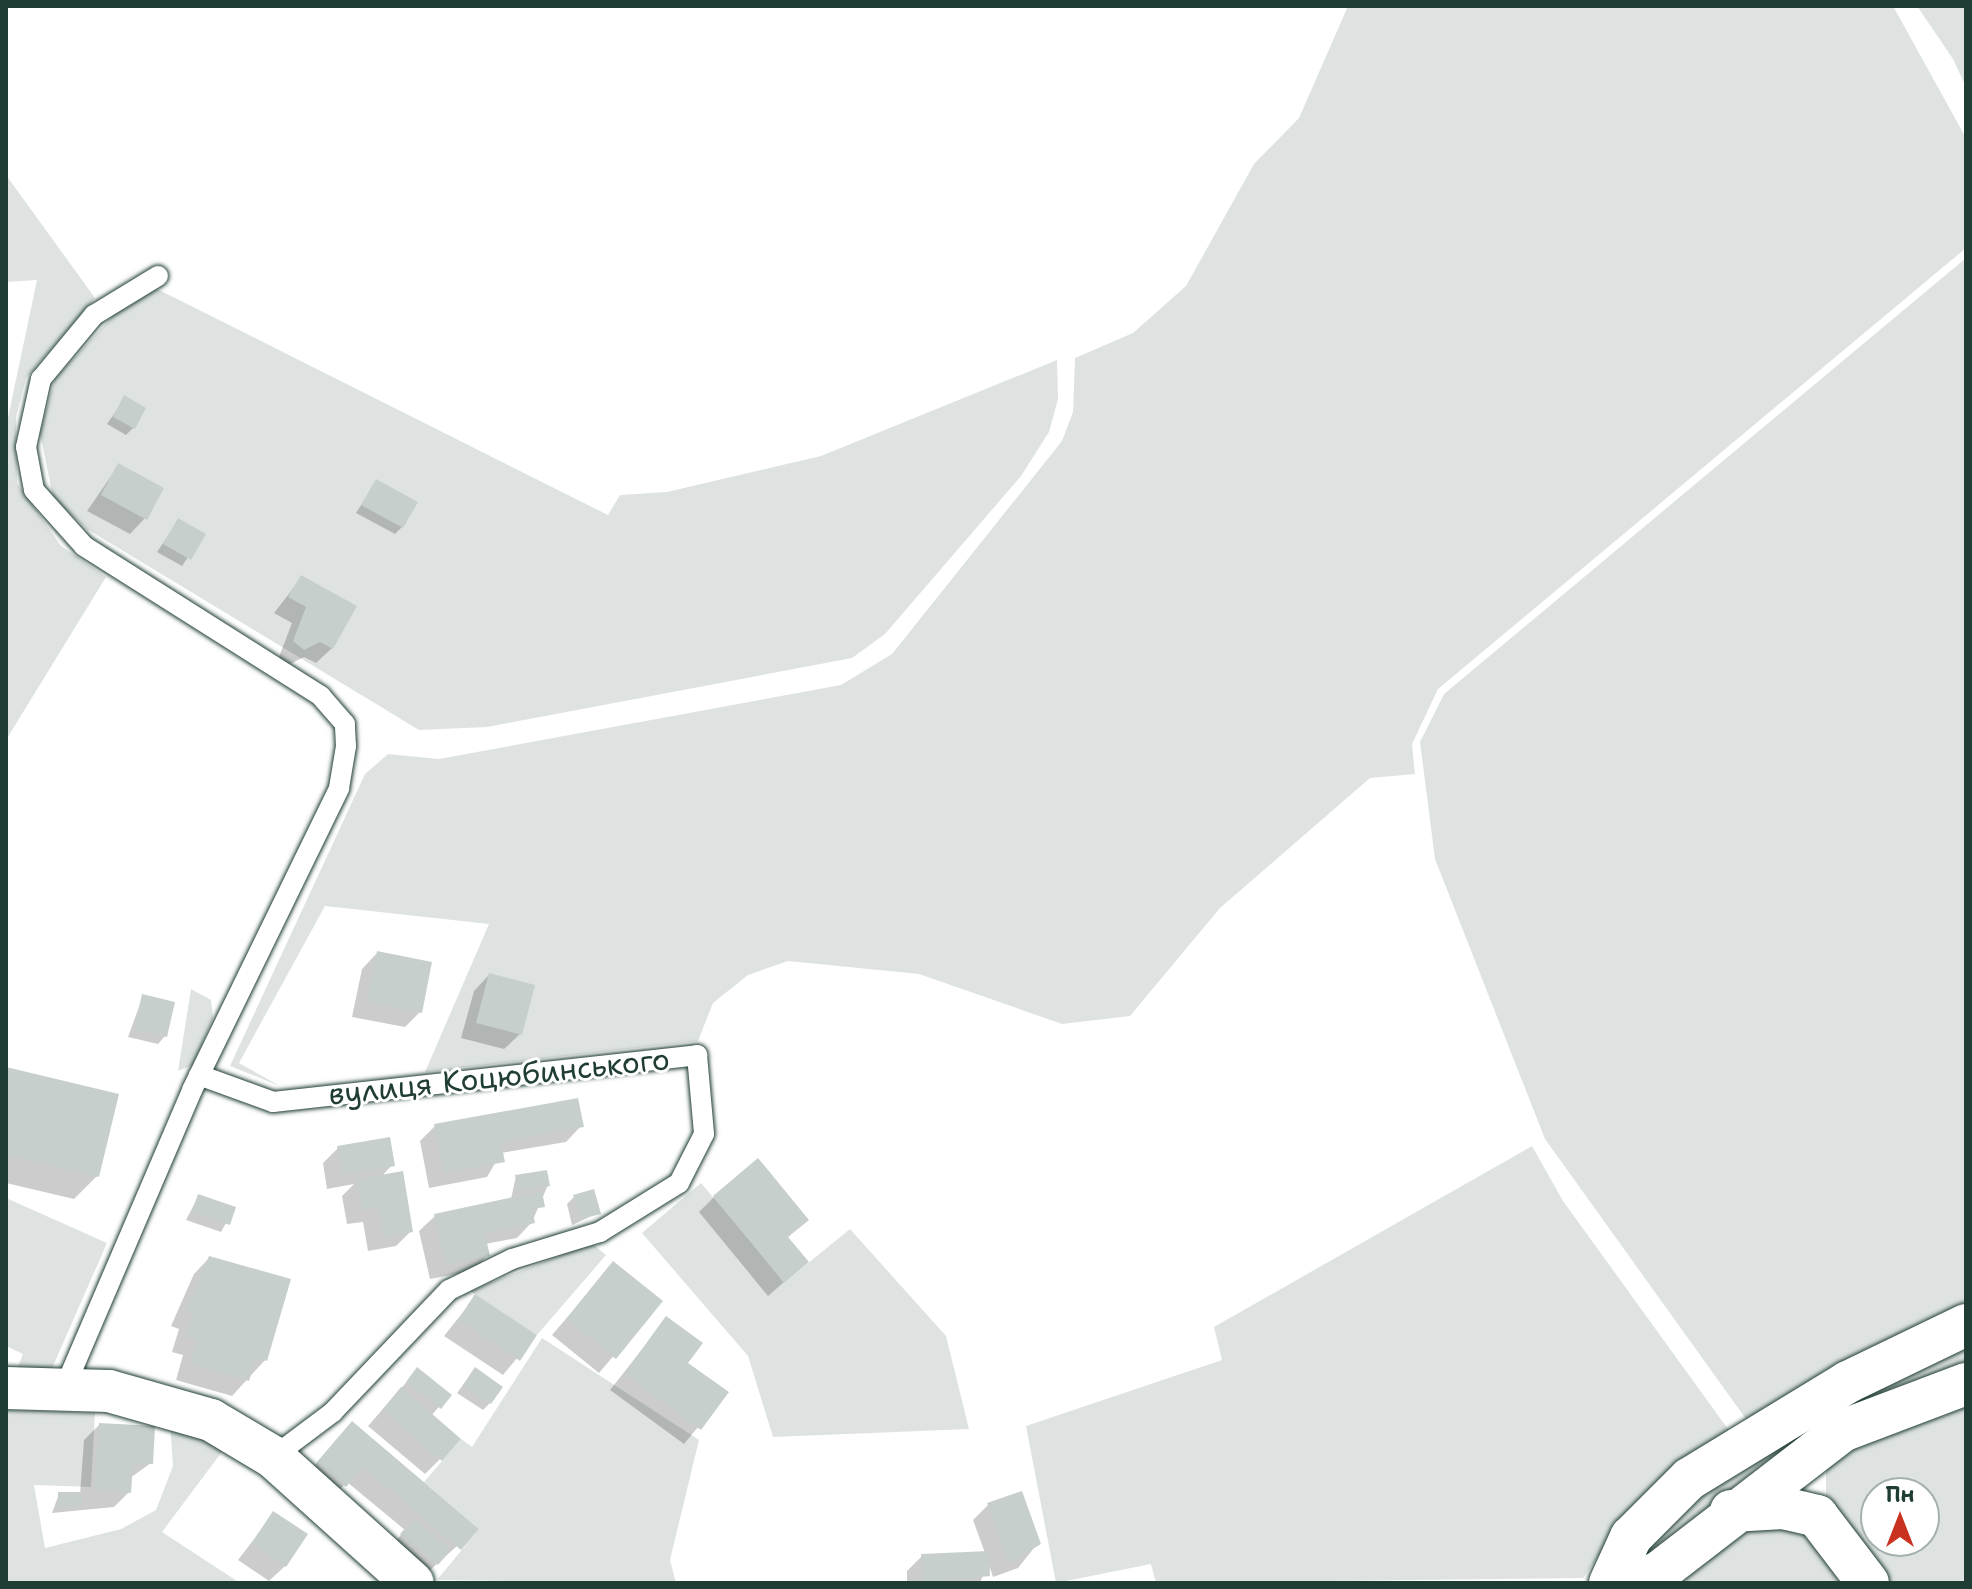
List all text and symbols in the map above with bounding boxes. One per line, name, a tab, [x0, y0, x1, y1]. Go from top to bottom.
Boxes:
street label: вулиця Коцюбинського	[327, 1041, 671, 1113]
north arrow	[1860, 1477, 1940, 1557]
text: Пн	[1885, 1480, 1915, 1509]

